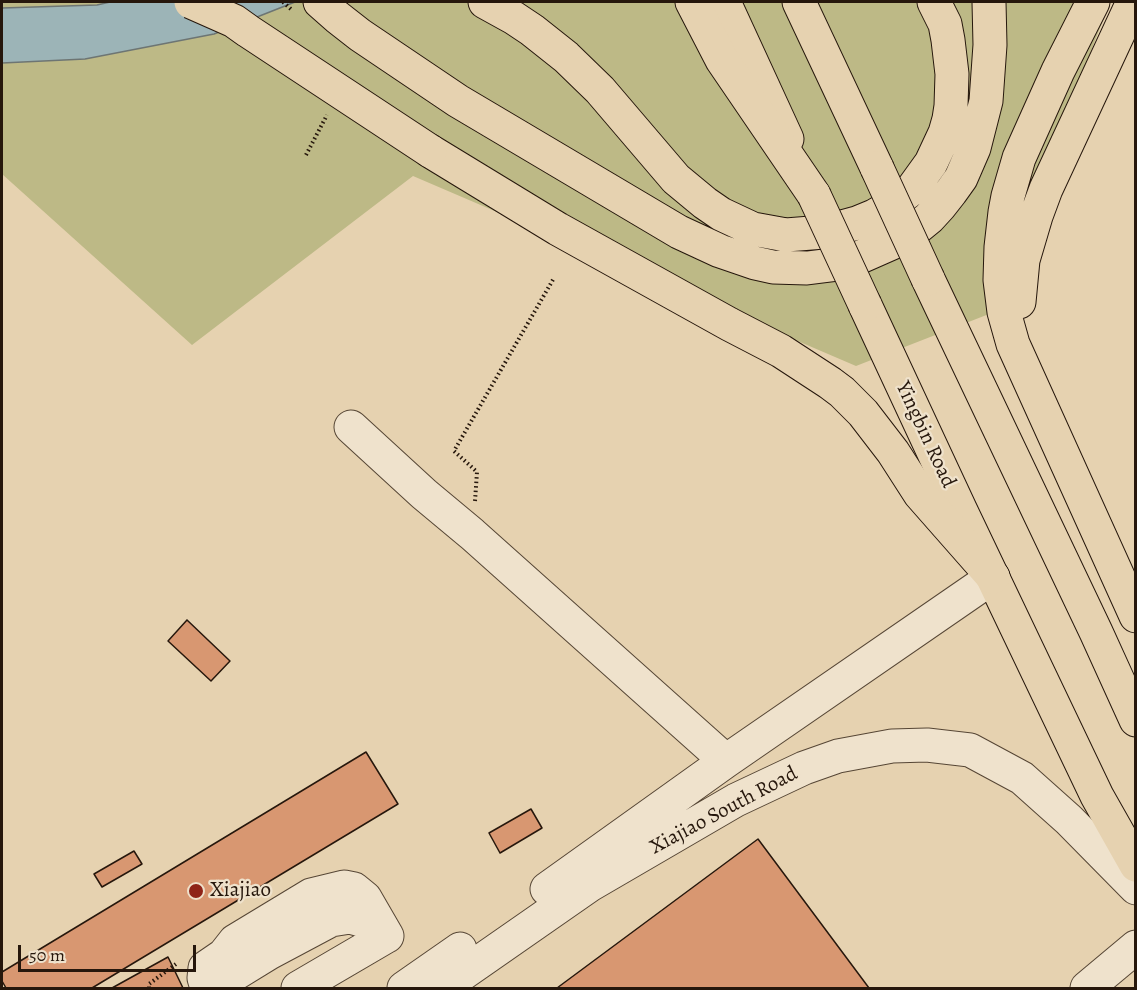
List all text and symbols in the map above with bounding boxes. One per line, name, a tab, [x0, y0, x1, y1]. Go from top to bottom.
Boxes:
street label: Yingbin Road	[889, 378, 961, 492]
street label: Xiajiao South Road	[646, 761, 802, 861]
place label: Xiajiao	[210, 878, 271, 904]
marker: Xiajiao	[187, 882, 205, 900]
scale bar	[21, 933, 200, 971]
text: 50 m	[29, 943, 65, 967]

